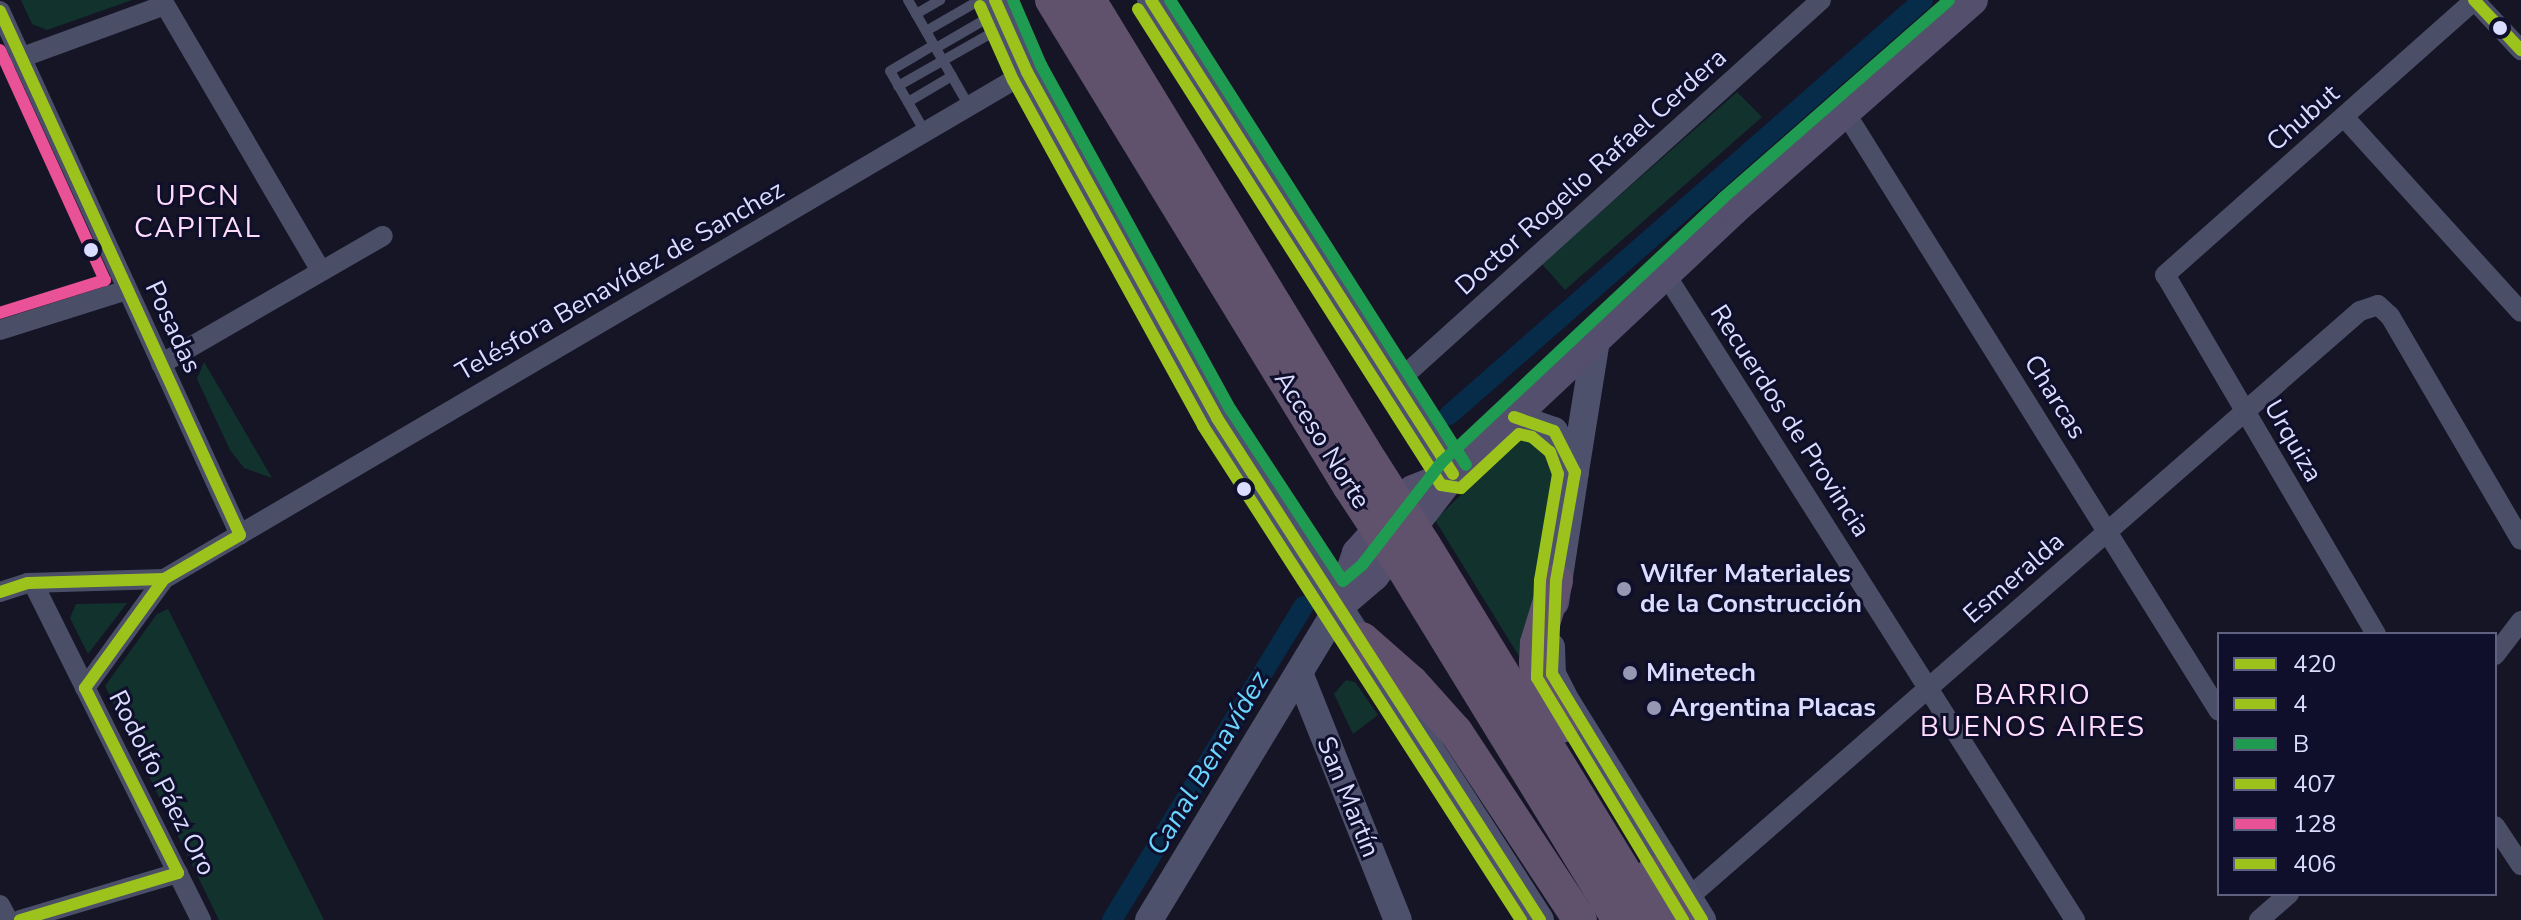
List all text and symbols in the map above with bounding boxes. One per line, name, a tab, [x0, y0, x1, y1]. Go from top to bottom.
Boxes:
unlabelled marker	[2492, 20, 2508, 36]
street label: Doctor Rogelio Rafael Cerdera	[1449, 42, 1733, 302]
street label: Chubut	[2260, 78, 2346, 158]
street label: Telésfora Benavídez de Sanchez	[450, 174, 790, 388]
district label: UPCN CAPITAL	[134, 179, 262, 245]
unlabelled marker	[83, 242, 99, 258]
street label: Posadas	[138, 276, 208, 378]
street label: Recuerdos de Provincia	[1703, 299, 1877, 543]
street label: Charcas	[2017, 349, 2093, 445]
street label: Acceso Norte	[1267, 365, 1377, 515]
street label: Urquiza	[2257, 394, 2329, 488]
unlabelled marker	[1236, 481, 1252, 497]
street label: Esmeralda	[1957, 526, 2071, 630]
place label: Wilfer Materiales de la Construcción	[1640, 558, 1862, 620]
marker: Wilfer Materiales de la Construcción	[1615, 580, 1633, 598]
legend	[2217, 632, 2497, 896]
text: 420	[2293, 648, 2336, 680]
place label: Minetech	[1646, 657, 1756, 689]
marker: Minetech	[1621, 664, 1639, 682]
water label: Canal Benavídez	[1140, 665, 1276, 861]
district label: BARRIO BUENOS AIRES	[1920, 678, 2146, 744]
street label: Rodolfo Páez Oro	[102, 685, 222, 881]
text: 4	[2293, 688, 2307, 720]
place label: Argentina Placas	[1670, 692, 1876, 724]
marker: Argentina Placas	[1645, 699, 1663, 717]
text: B	[2293, 728, 2309, 760]
street label: San Martín	[1310, 732, 1386, 862]
text: 407	[2293, 768, 2336, 800]
text: 128	[2293, 808, 2336, 840]
text: 406	[2293, 848, 2336, 880]

